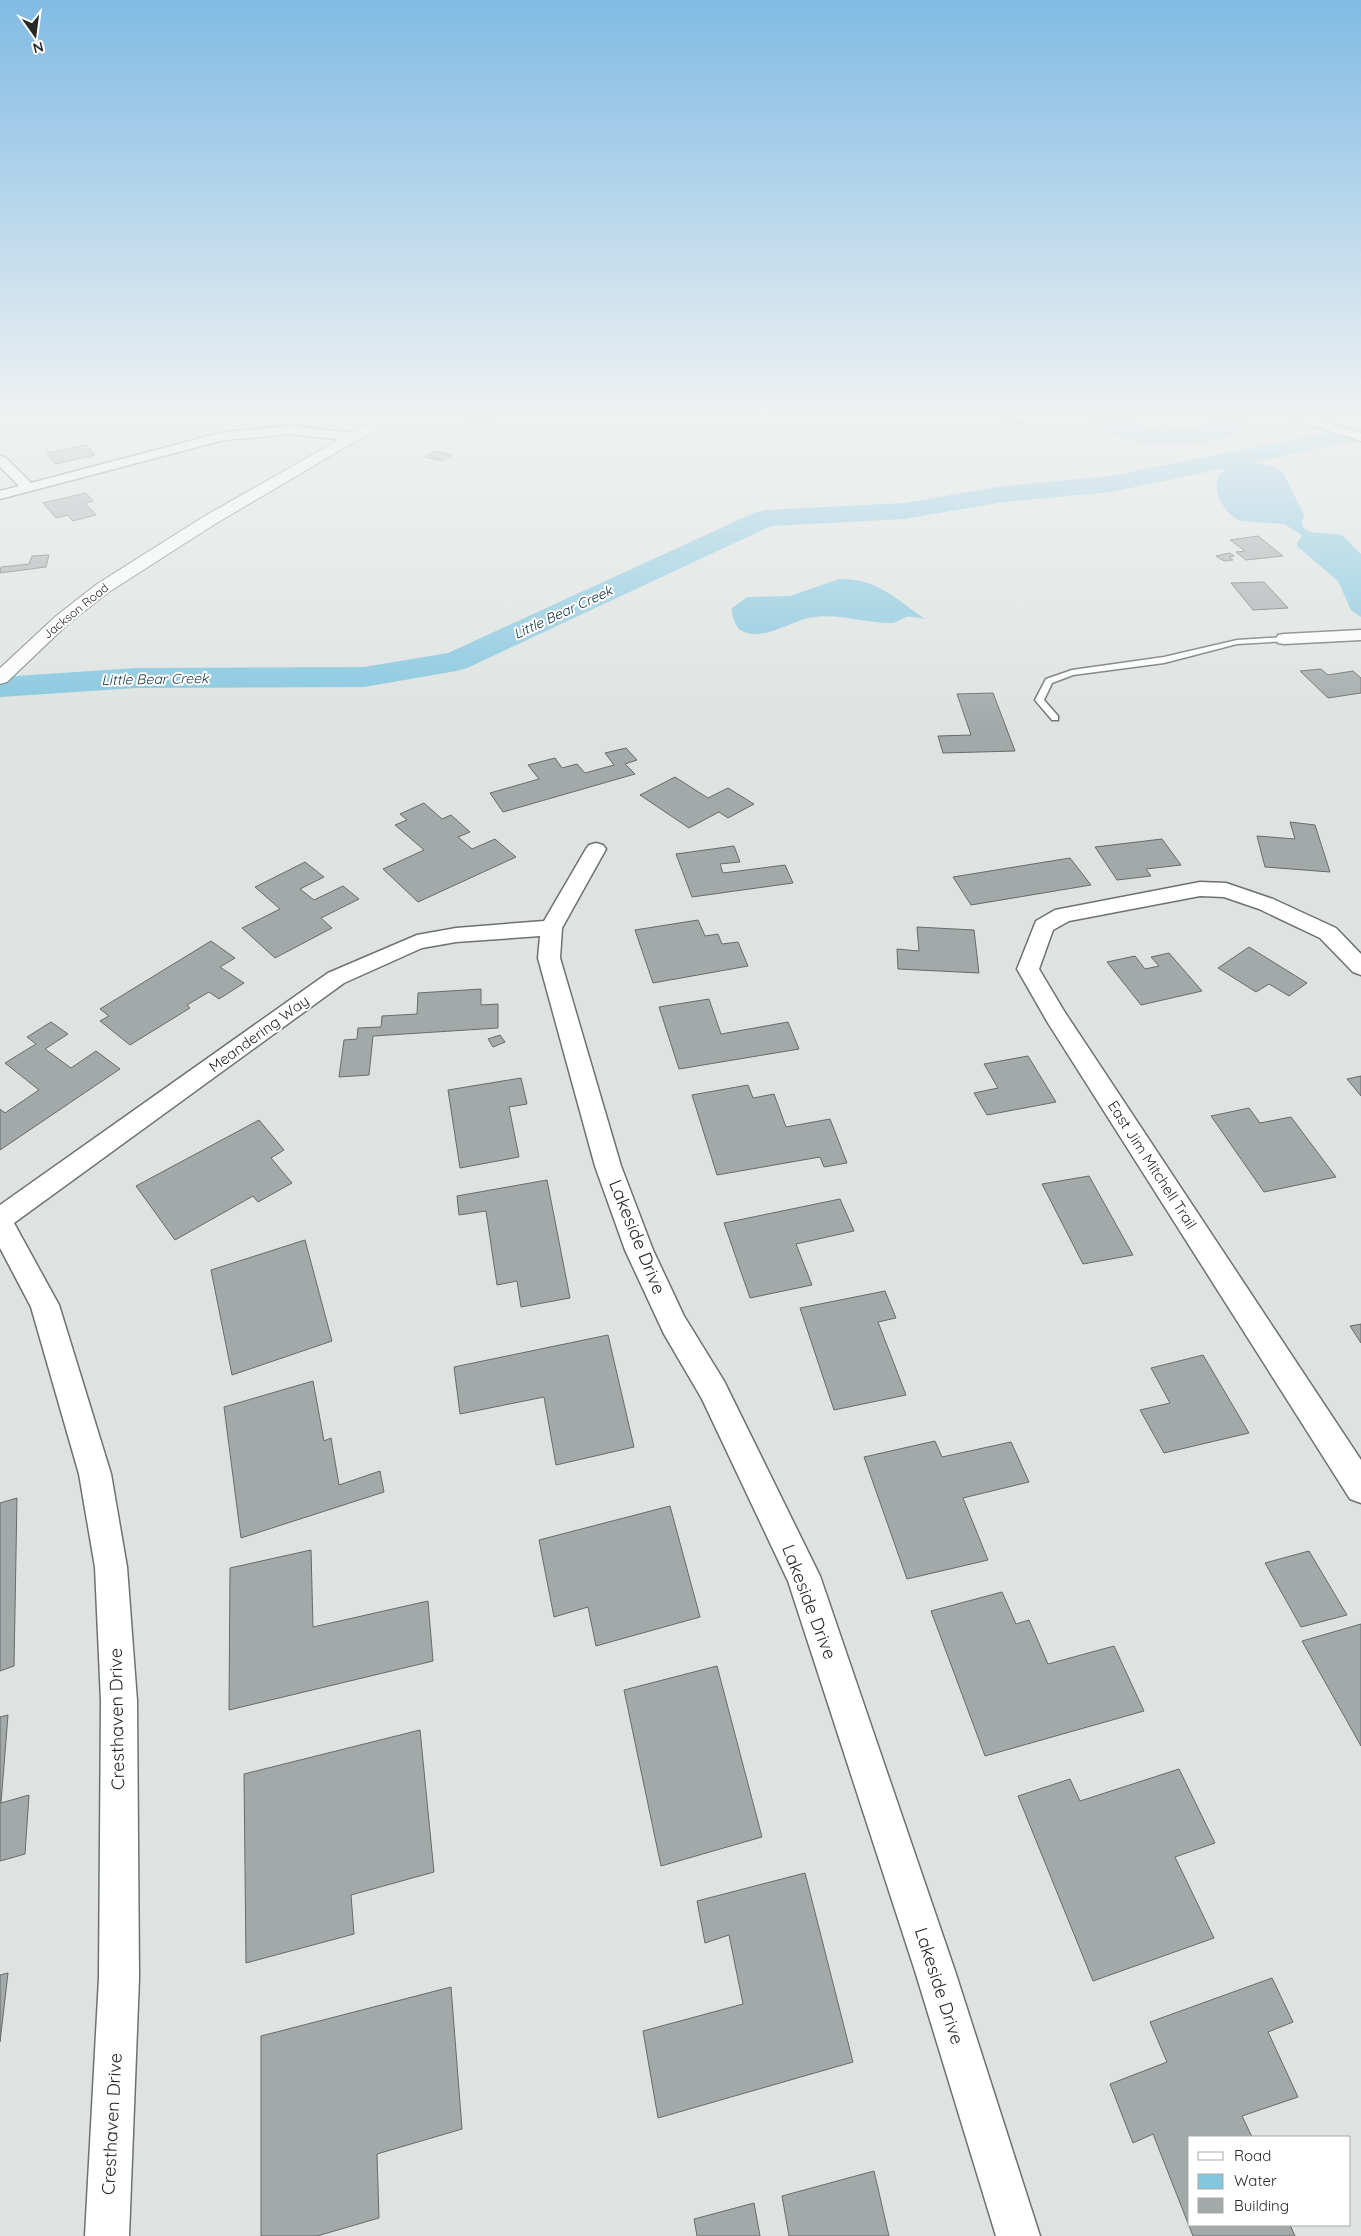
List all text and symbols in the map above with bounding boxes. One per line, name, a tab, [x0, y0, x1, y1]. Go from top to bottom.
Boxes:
north arrow	[10, 10, 60, 60]
text: N	[31, 38, 45, 58]
street label: Jackson Road	[40, 580, 111, 641]
water label: Little Bear Creek	[511, 581, 617, 643]
water label: Little Bear Creek	[101, 669, 210, 689]
street label: Meandering Way	[205, 991, 313, 1076]
street label: East Jim Mitchell Trail	[1104, 1097, 1201, 1233]
street label: Lakeside Drive	[604, 1176, 671, 1297]
street label: Lakeside Drive	[777, 1541, 842, 1663]
street label: Cresthaven Drive	[104, 1648, 129, 1790]
street label: Lakeside Drive	[910, 1925, 969, 2047]
street label: Cresthaven Drive	[96, 2052, 127, 2196]
legend	[1188, 2136, 1351, 2226]
text: Road	[1234, 2146, 1271, 2165]
text: Water	[1234, 2171, 1277, 2190]
text: Building	[1234, 2196, 1289, 2215]

